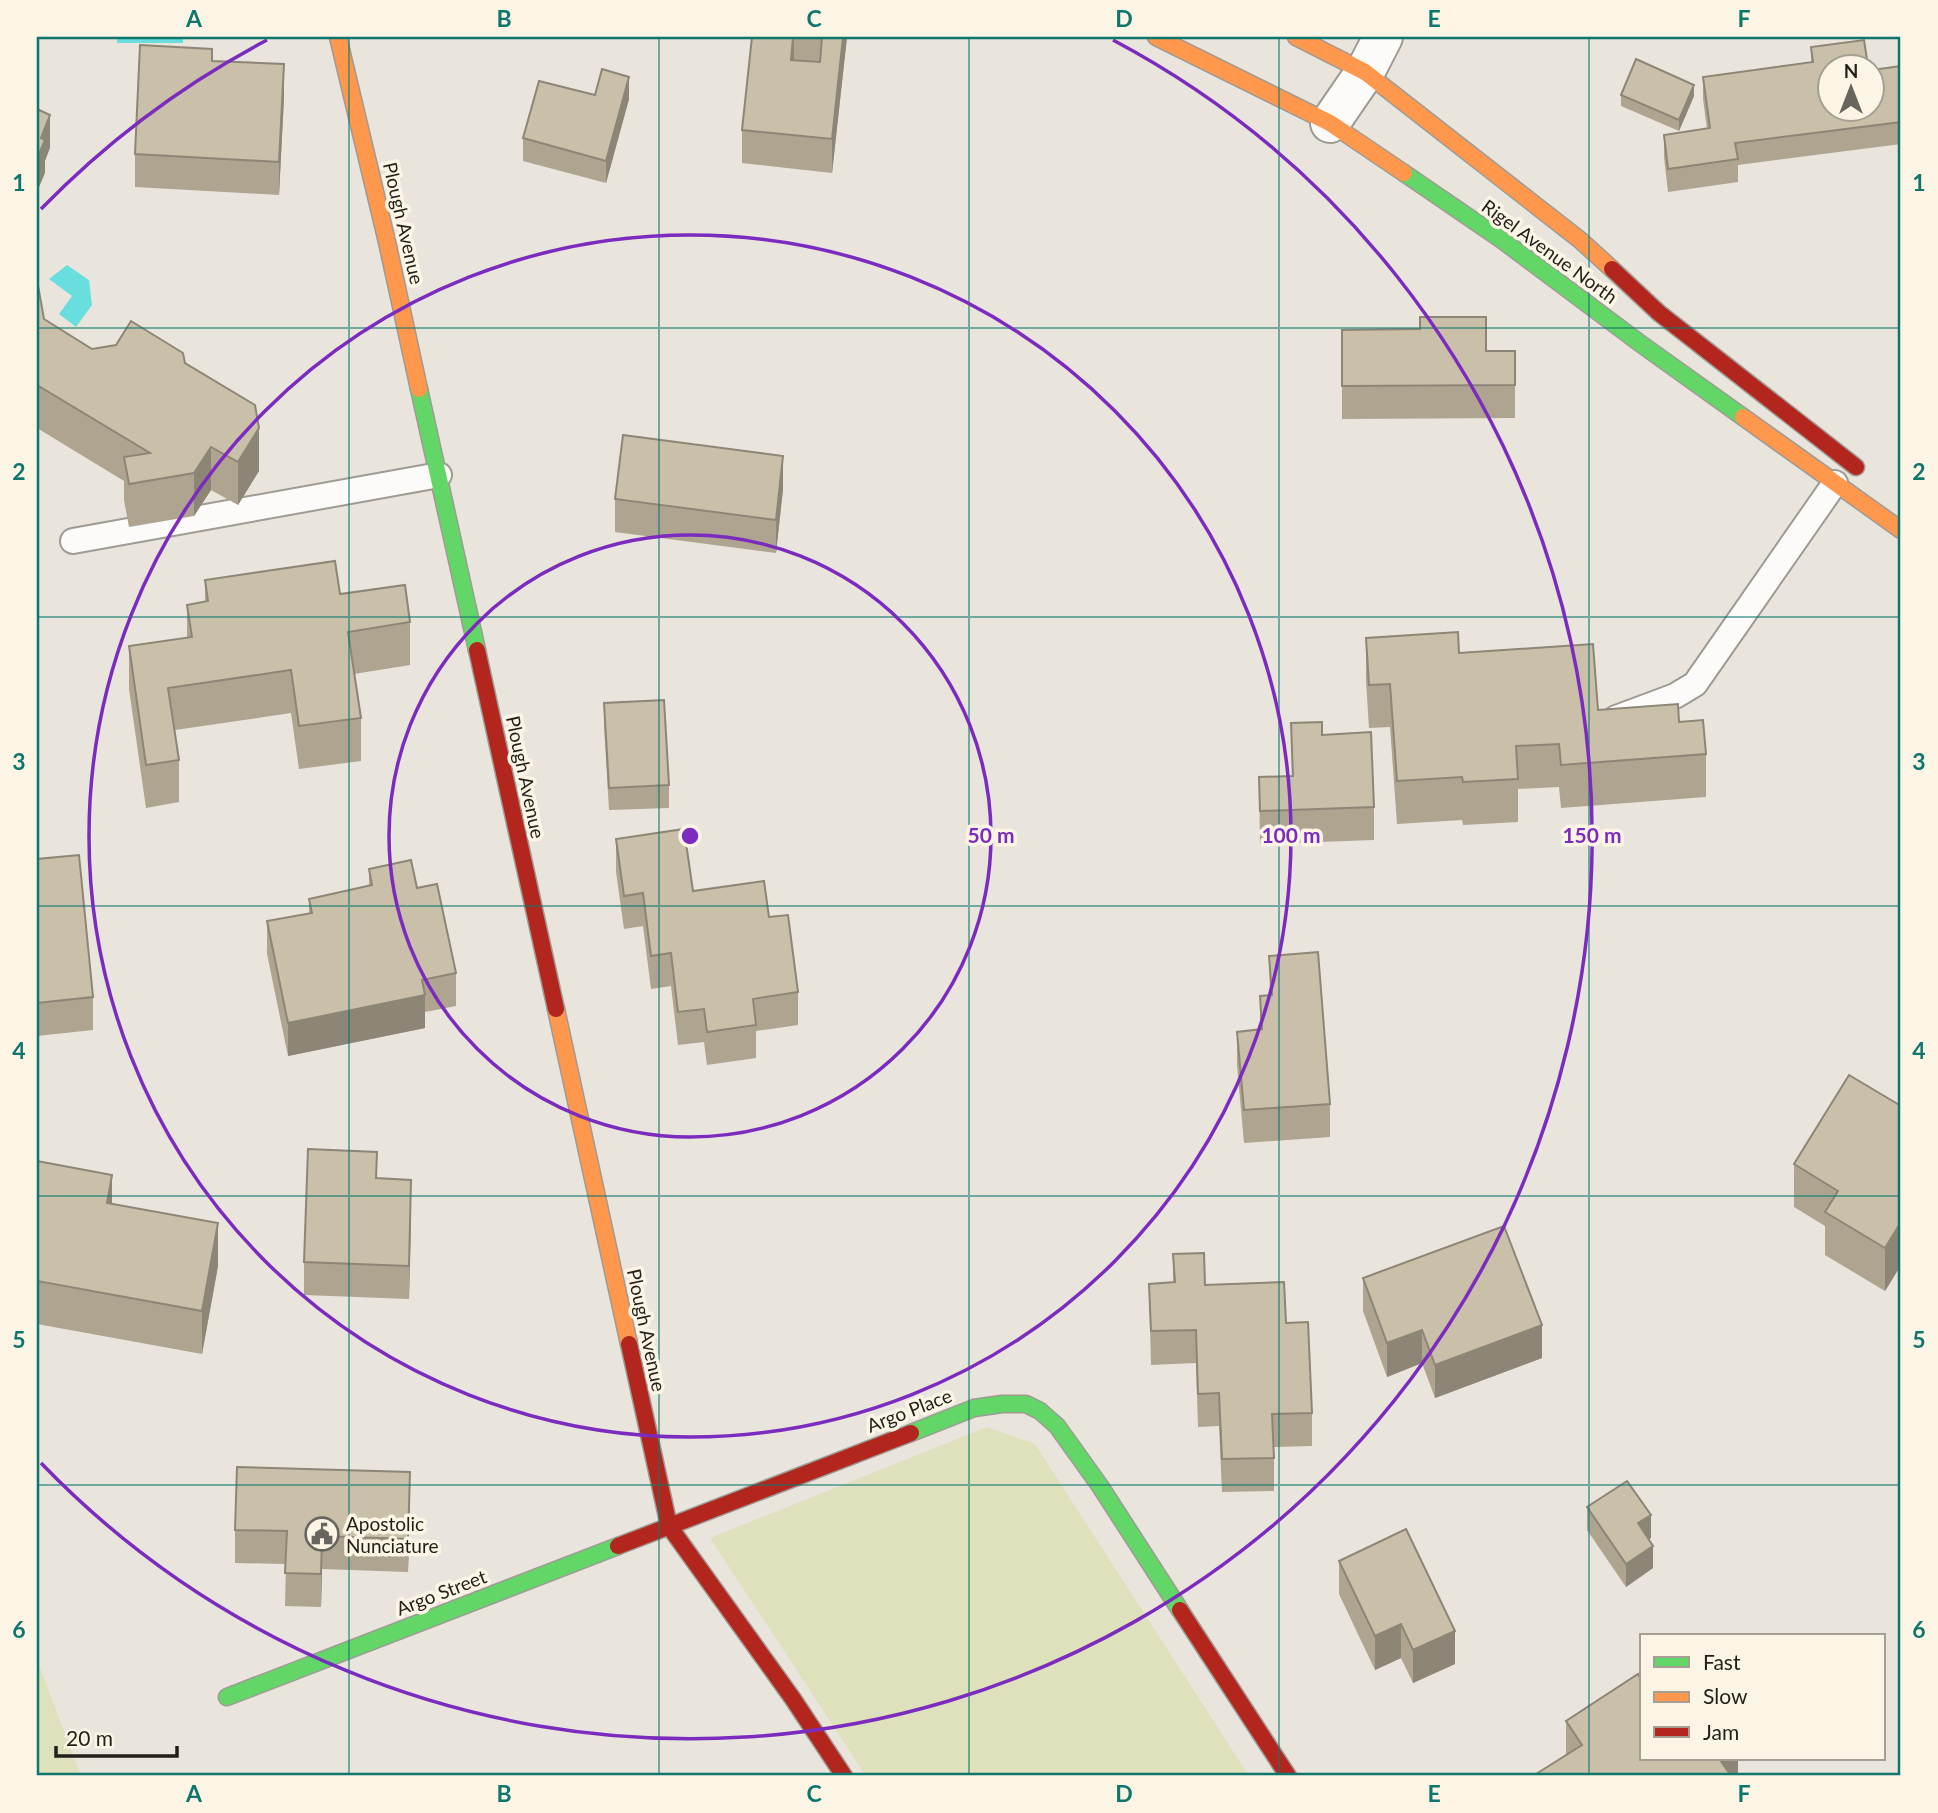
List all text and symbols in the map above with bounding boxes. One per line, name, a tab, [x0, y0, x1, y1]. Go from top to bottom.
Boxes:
text: A	[185, 4, 203, 32]
text: B	[496, 4, 512, 32]
text: C	[806, 4, 822, 32]
text: D	[1115, 4, 1133, 32]
text: E	[1427, 4, 1441, 32]
text: F	[1737, 4, 1751, 32]
north arrow	[1815, 52, 1885, 122]
text: N	[1844, 59, 1858, 82]
street label: Plough Avenue	[379, 160, 429, 286]
text: 1	[12, 168, 26, 196]
text: 1	[1912, 168, 1926, 196]
street label: Rigel Avenue North	[1478, 194, 1622, 308]
text: 2	[12, 457, 26, 485]
text: 2	[1912, 457, 1926, 485]
street label: Plough Avenue	[502, 714, 550, 840]
text: 3	[12, 747, 26, 775]
text: 3	[1912, 747, 1926, 775]
text: 50 m	[967, 822, 1015, 847]
text: 100 m	[1261, 822, 1321, 847]
text: 150 m	[1562, 822, 1622, 847]
centre of rings	[678, 824, 702, 848]
text: 4	[12, 1036, 26, 1064]
text: 4	[1912, 1036, 1926, 1064]
street label: Plough Avenue	[623, 1267, 671, 1393]
text: 5	[12, 1325, 26, 1353]
text: 5	[1912, 1325, 1926, 1353]
street label: Argo Place	[863, 1383, 955, 1437]
place label: Apostolic Nunciature	[346, 1512, 438, 1557]
public building icon: Apostolic Nunciature	[303, 1515, 341, 1553]
street label: Argo Street	[393, 1564, 490, 1620]
text: 6	[12, 1615, 26, 1643]
text: 6	[1912, 1615, 1926, 1643]
legend	[1640, 1634, 1885, 1760]
text: Fast	[1703, 1649, 1741, 1674]
text: Slow	[1703, 1683, 1748, 1708]
scale bar	[56, 1715, 177, 1759]
text: Jam	[1703, 1719, 1739, 1744]
text: 20 m	[66, 1725, 113, 1750]
text: A	[185, 1779, 203, 1807]
text: B	[496, 1779, 512, 1807]
text: C	[806, 1779, 822, 1807]
text: D	[1115, 1779, 1133, 1807]
text: E	[1427, 1779, 1441, 1807]
text: F	[1737, 1779, 1751, 1807]

